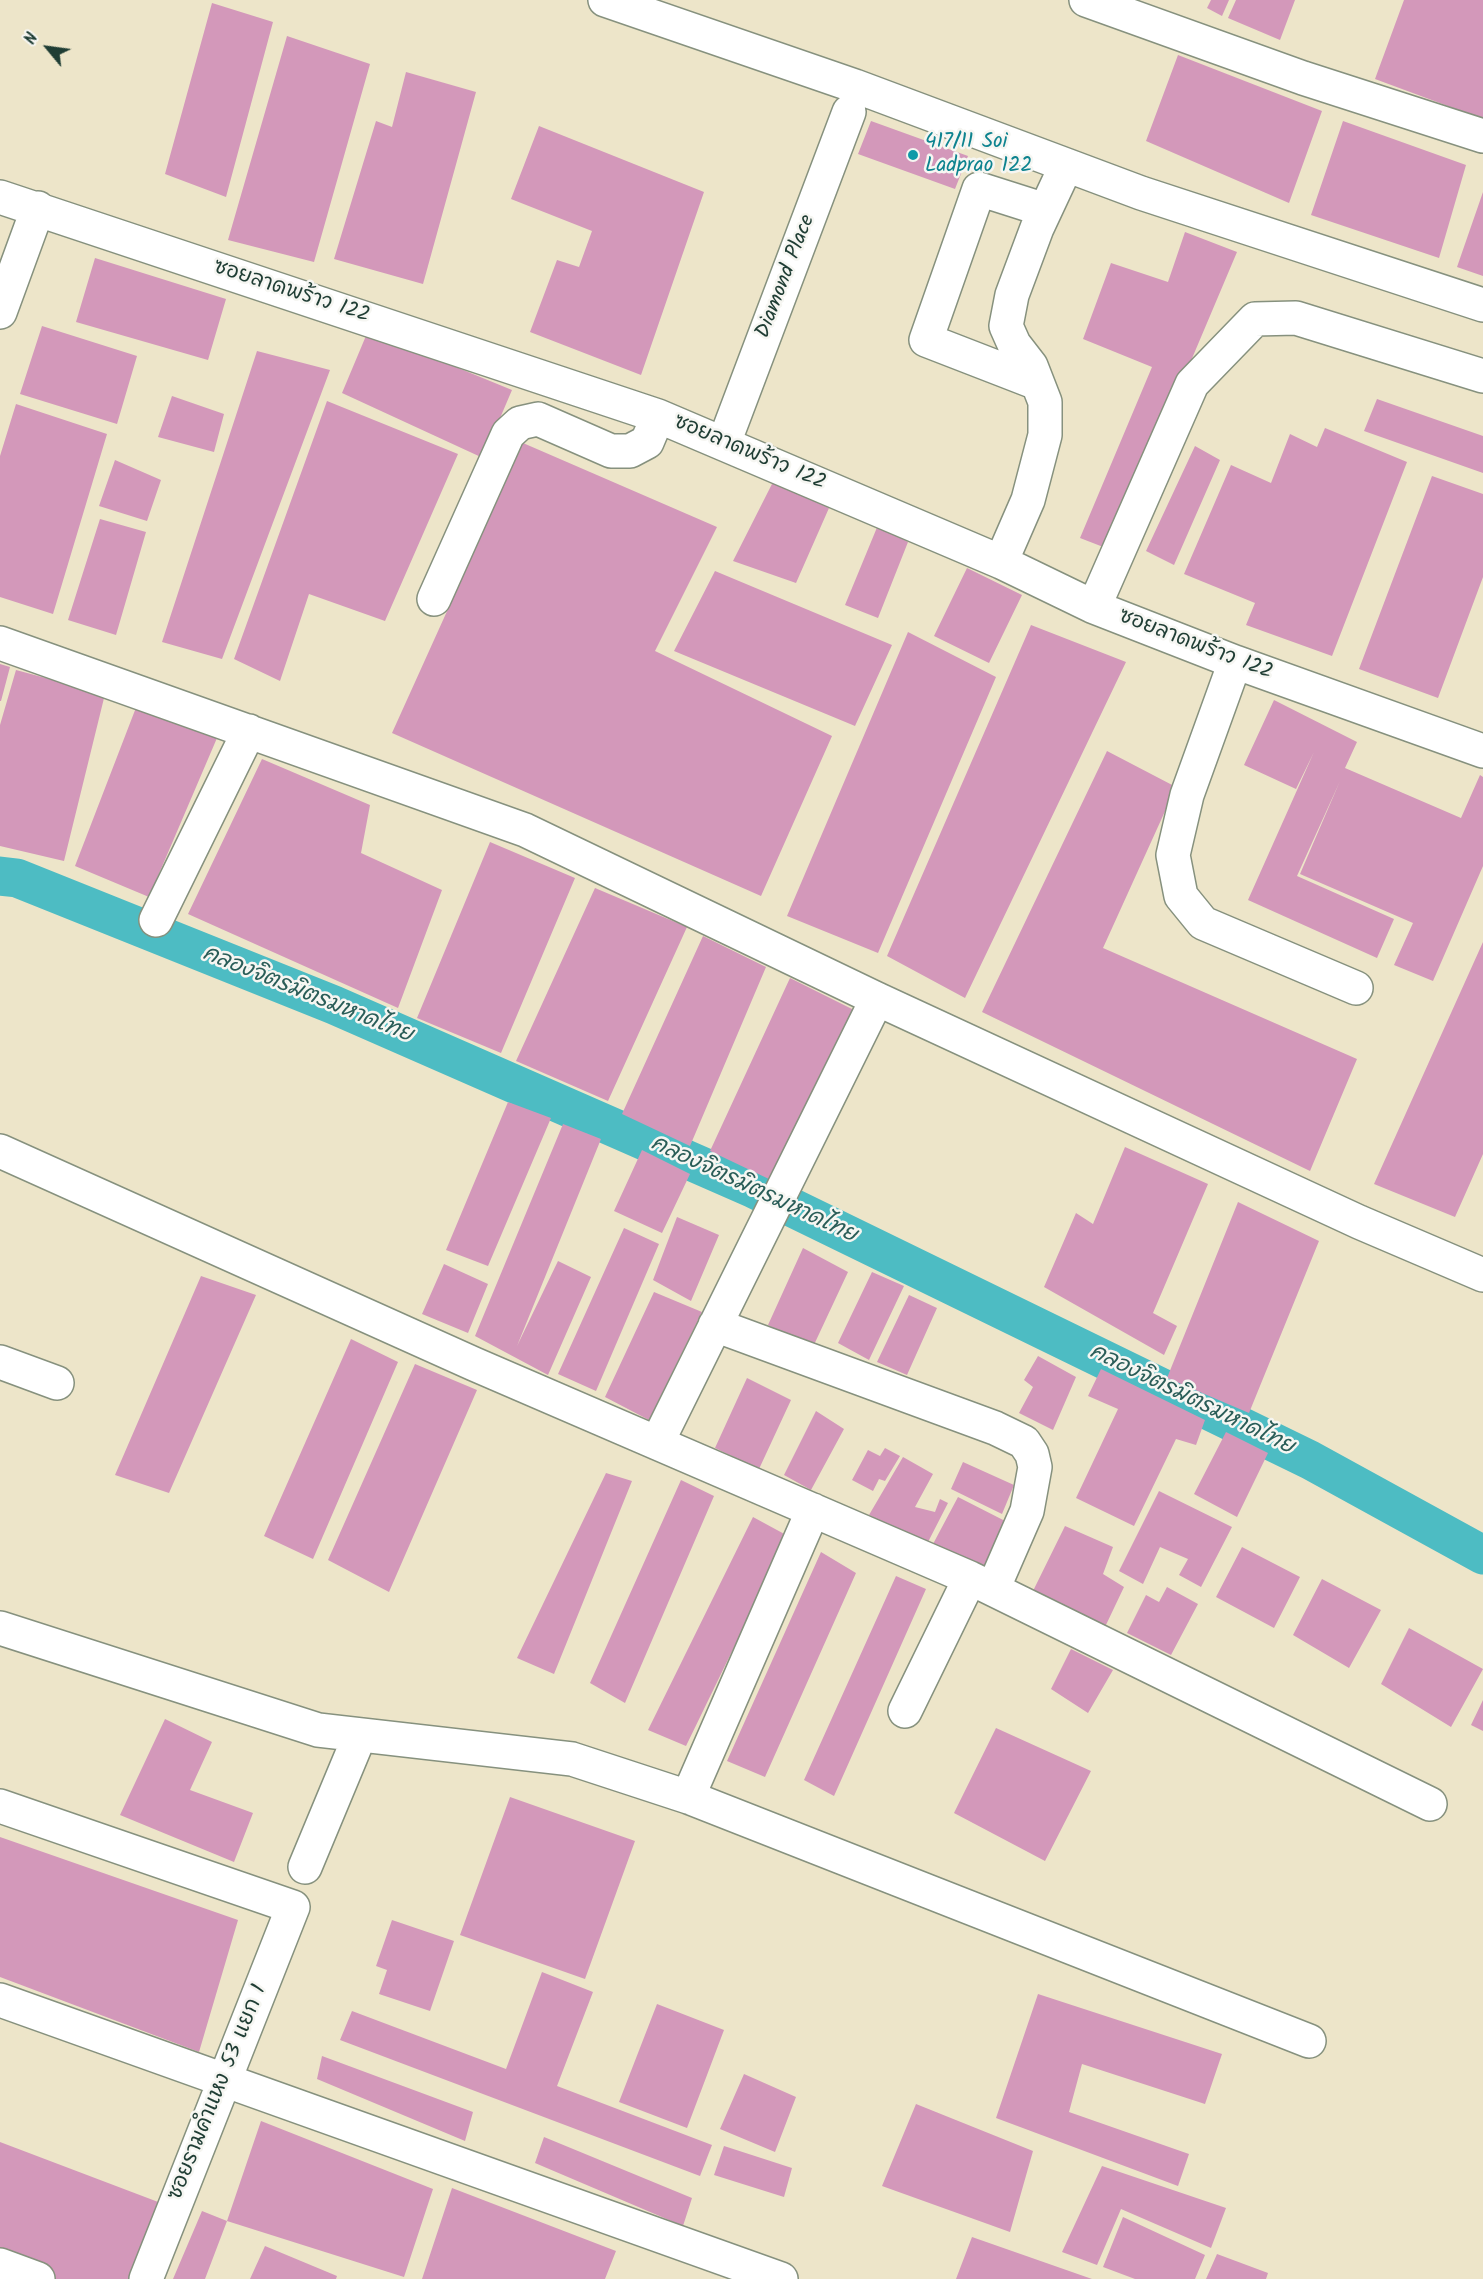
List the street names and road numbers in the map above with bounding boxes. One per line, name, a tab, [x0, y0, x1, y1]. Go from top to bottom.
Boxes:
street label: Diamond Place	[752, 212, 822, 342]
street label: ซอยลาดพร้าว 122	[210, 256, 372, 330]
street label: ซอยลาดพร้าว 122	[669, 411, 829, 497]
street label: ซอยลาดพร้าว 122	[1114, 605, 1276, 687]
street label: ซอยรามคำแหง 53 แยก 1	[164, 1981, 274, 2205]

